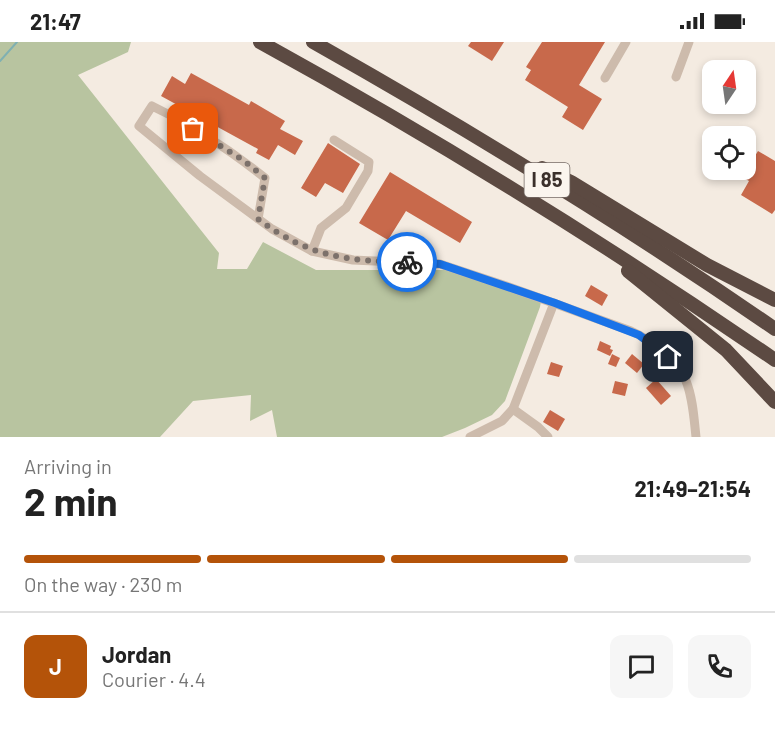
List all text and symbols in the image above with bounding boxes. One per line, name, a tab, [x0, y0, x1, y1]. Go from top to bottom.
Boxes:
text: 21:47	[30, 8, 81, 34]
north arrow	[702, 60, 756, 114]
map controls	[702, 60, 756, 180]
pin	[167, 103, 218, 154]
icon: bag	[176, 112, 209, 145]
button: locate	[702, 126, 756, 180]
road number: I 85	[524, 163, 570, 197]
courier	[377, 232, 437, 292]
icon: bike	[391, 246, 424, 279]
pin	[642, 331, 693, 382]
icon: home	[651, 340, 684, 373]
text: Arriving in	[24, 454, 112, 478]
text: 21:49–21:54	[634, 475, 751, 501]
text: 2 min	[24, 477, 117, 524]
text: On the way · 230 m	[24, 572, 182, 596]
button: chat	[610, 635, 673, 698]
button: phone	[688, 635, 751, 698]
text: Jordan	[102, 641, 171, 667]
text: J	[49, 653, 62, 679]
text: Courier · 4.4	[102, 667, 206, 691]

